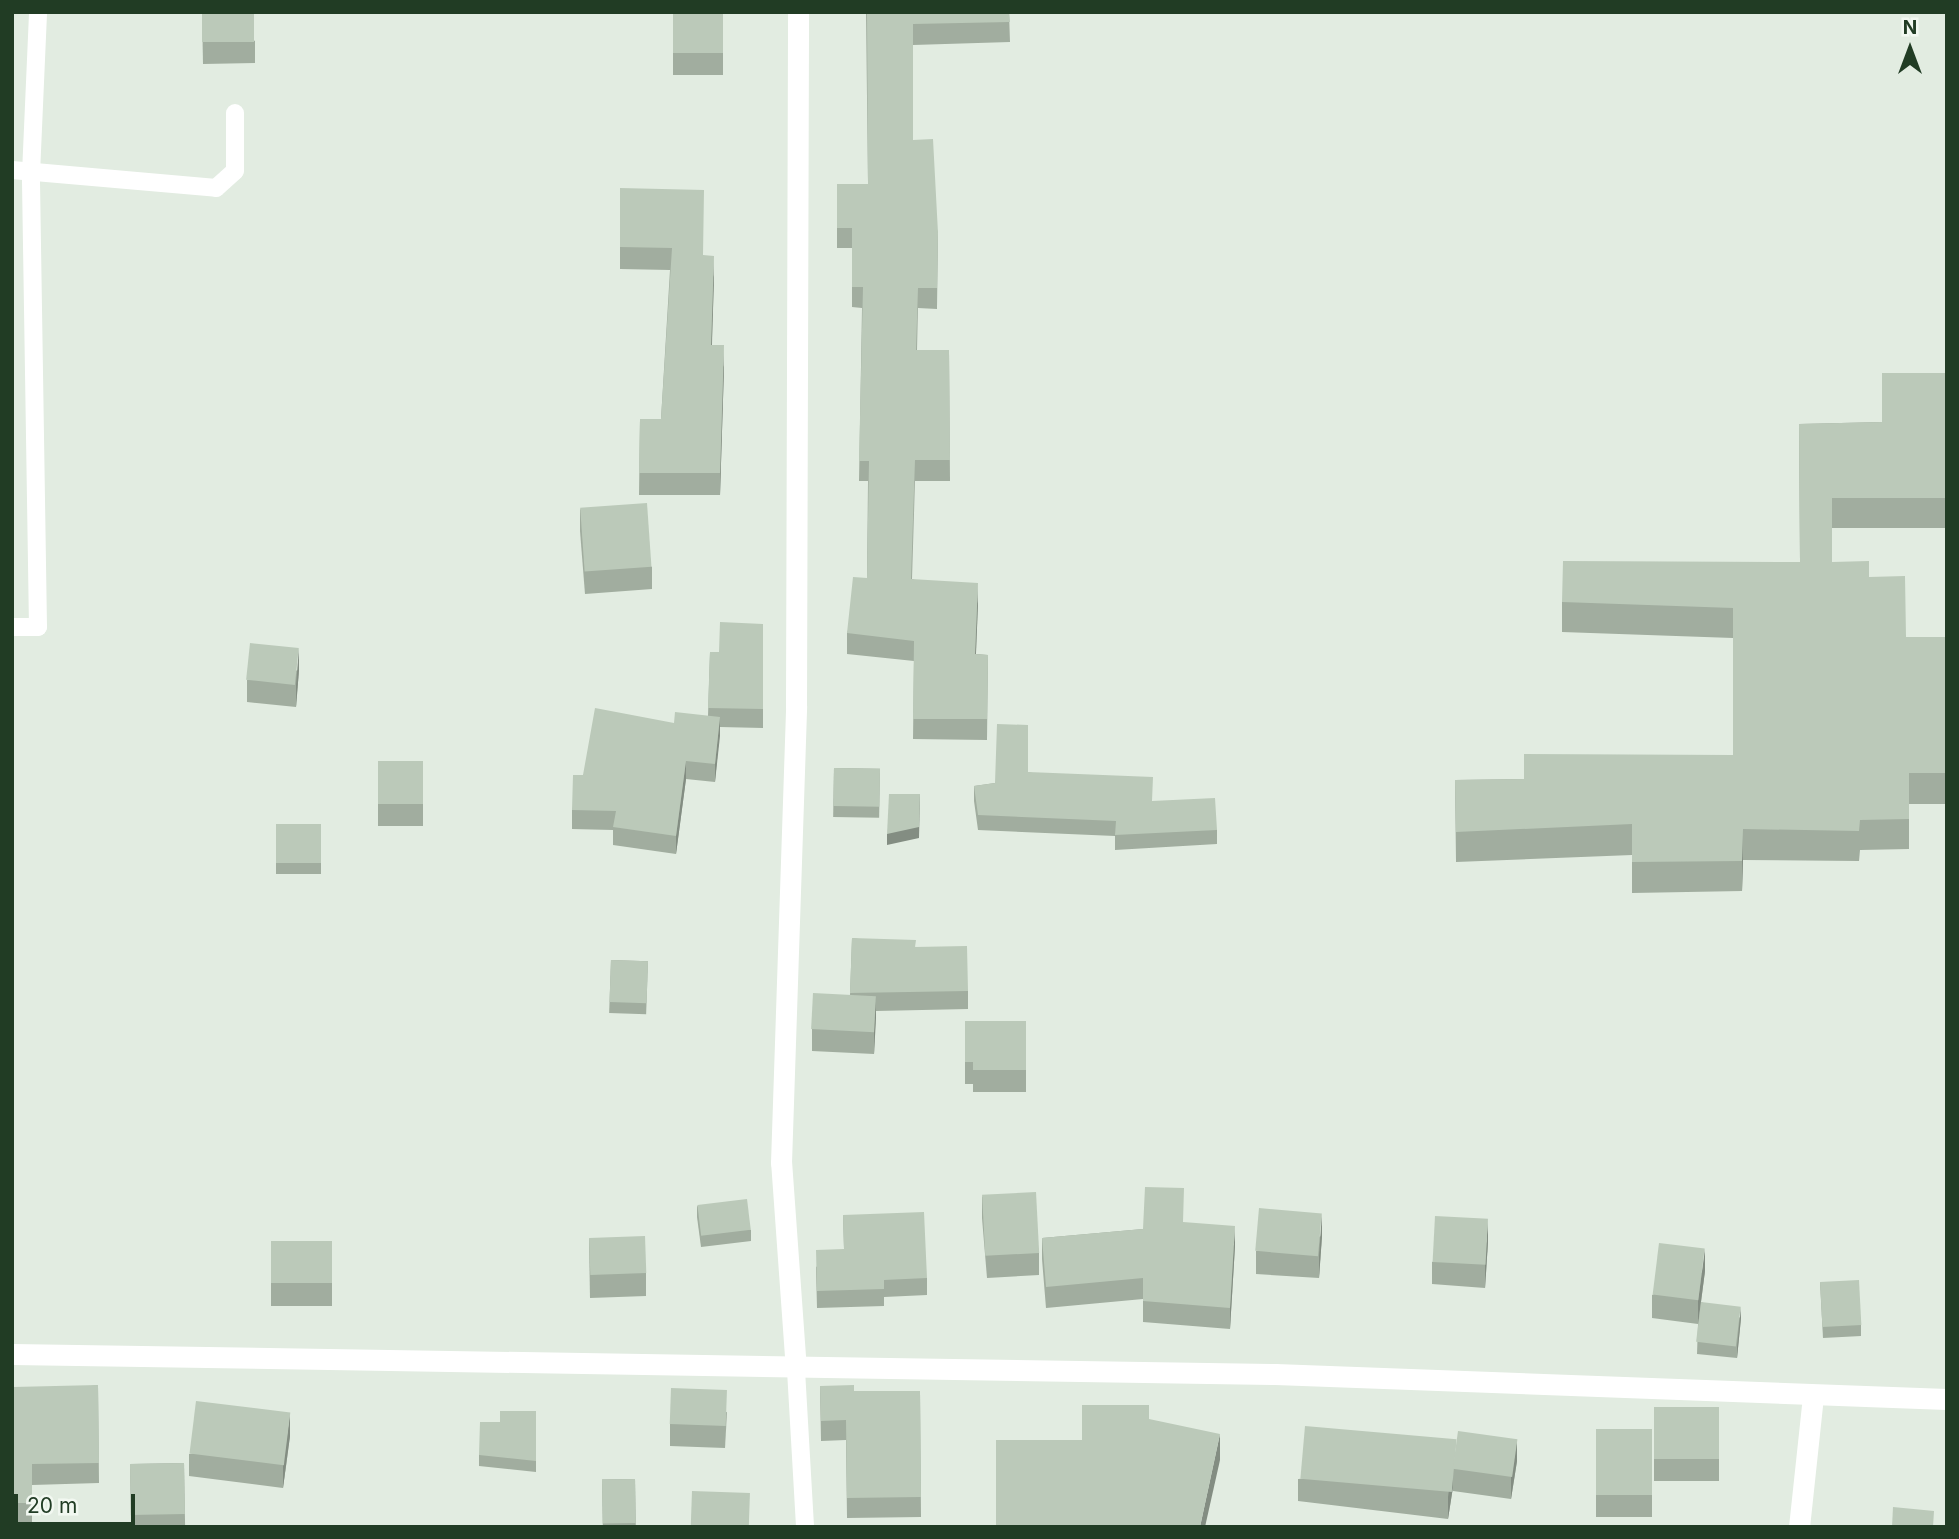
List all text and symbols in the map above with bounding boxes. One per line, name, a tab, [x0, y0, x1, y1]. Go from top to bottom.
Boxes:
north arrow	[1875, 14, 1945, 84]
text: N	[1903, 16, 1917, 39]
scale bar	[18, 1480, 138, 1524]
text: 20 m	[27, 1493, 77, 1518]

